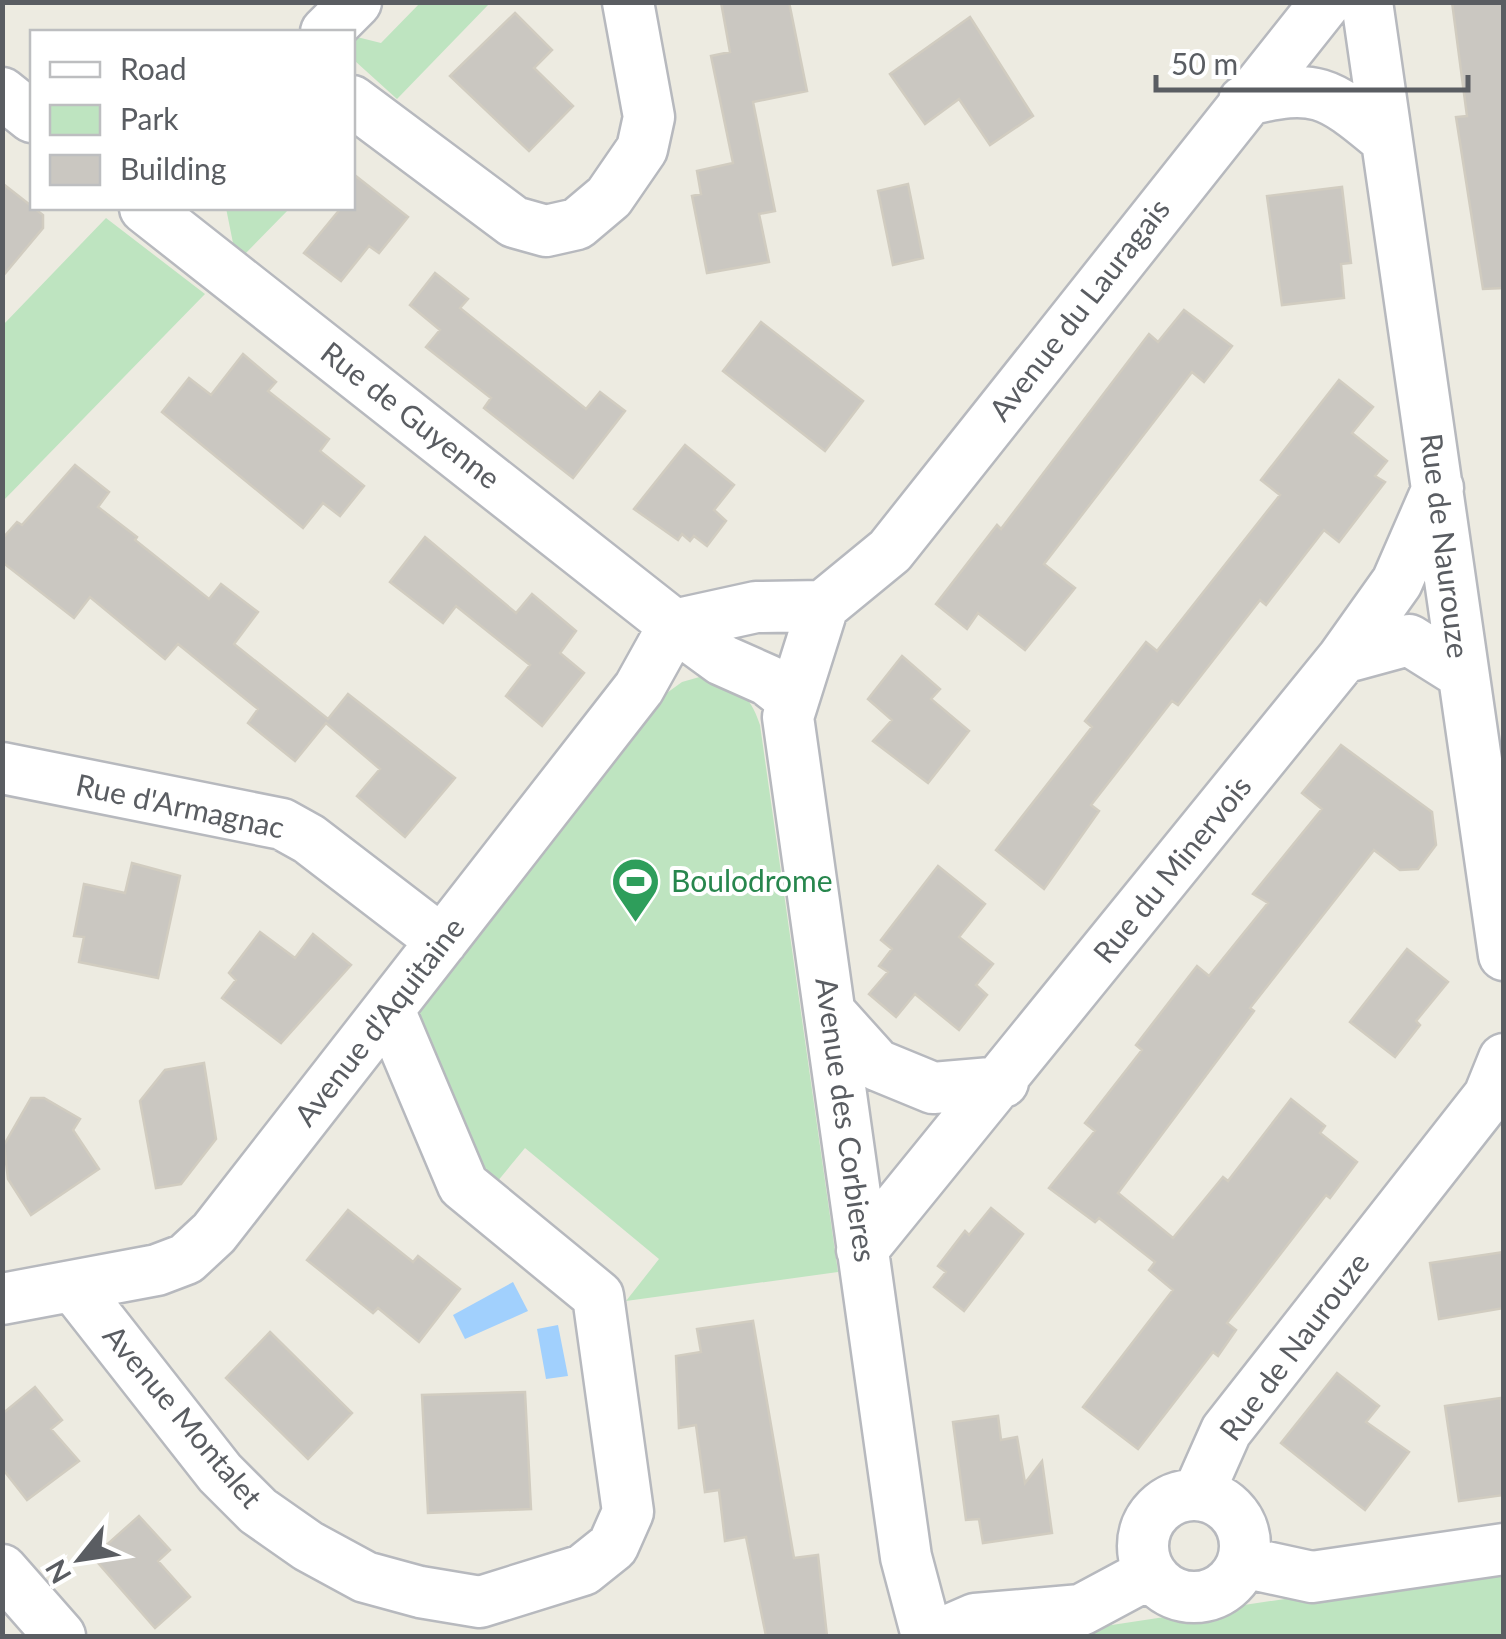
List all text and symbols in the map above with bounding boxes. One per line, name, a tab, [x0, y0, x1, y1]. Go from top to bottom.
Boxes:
legend	[30, 30, 355, 210]
scale bar	[1156, 30, 1468, 92]
text: 50 m	[1171, 45, 1238, 81]
text: Road	[120, 50, 187, 86]
text: Park	[120, 100, 179, 136]
text: Building	[120, 150, 226, 186]
street label: Avenue du Lauragais	[981, 191, 1176, 427]
street label: Rue de Guyenne	[315, 333, 508, 496]
street label: Rue de Naurouze	[1414, 431, 1478, 660]
street label: Rue d'Armagnac	[73, 765, 288, 845]
street label: Rue du Minervois	[1085, 768, 1258, 970]
sports icon: Boulodrome	[610, 856, 662, 924]
place label: Boulodrome	[671, 862, 833, 898]
street label: Avenue d'Aquitaine	[286, 909, 471, 1132]
street label: Avenue des Corbieres	[809, 975, 885, 1264]
street label: Rue de Naurouze	[1211, 1245, 1376, 1447]
street label: Avenue Montalet	[97, 1317, 270, 1514]
north arrow	[30, 1509, 130, 1609]
text: N	[37, 1554, 78, 1590]

